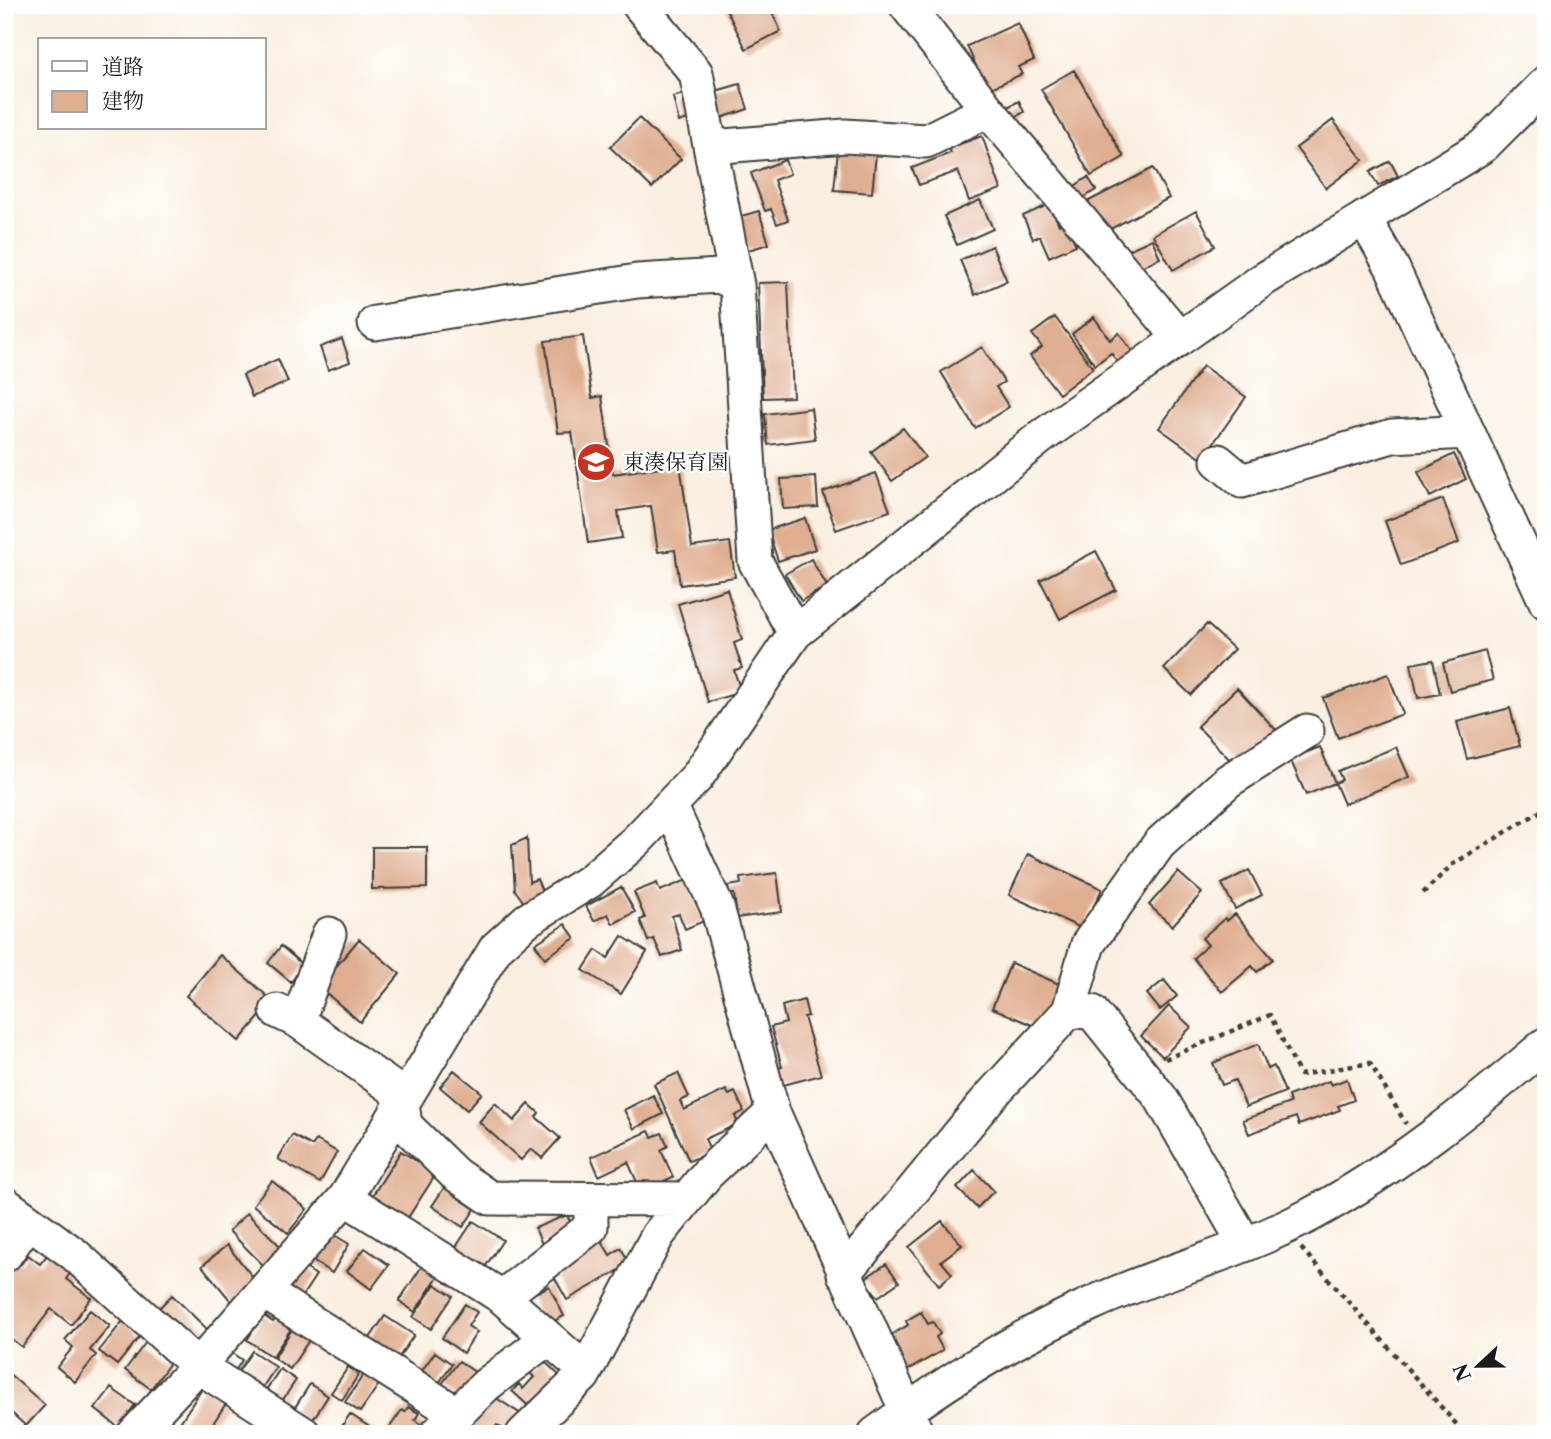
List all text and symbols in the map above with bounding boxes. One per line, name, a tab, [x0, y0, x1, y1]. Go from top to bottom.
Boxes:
legend	[38, 38, 266, 130]
text: 道路	[102, 54, 144, 79]
text: 建物	[102, 88, 144, 113]
school or university icon: 東湊保育園	[575, 441, 617, 483]
place label: 東湊保育園	[623, 449, 728, 474]
north arrow	[1442, 1330, 1512, 1400]
text: N	[1449, 1360, 1476, 1384]

